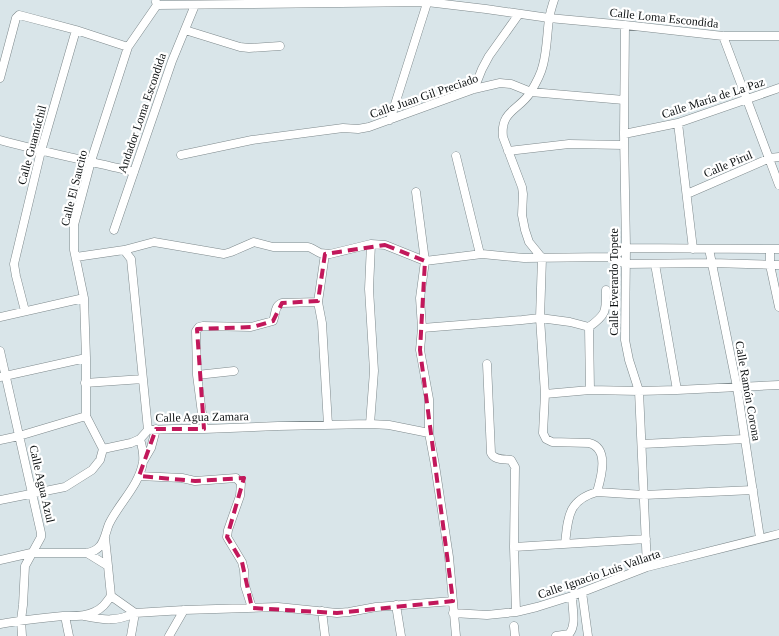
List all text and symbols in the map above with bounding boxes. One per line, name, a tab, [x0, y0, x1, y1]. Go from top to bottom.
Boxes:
street label: Calle Loma Escondida	[609, 5, 720, 31]
street label: Andador Loma Escondida	[115, 51, 169, 175]
street label: Calle Juan Gil Preciado	[368, 71, 480, 121]
street label: Calle María de La Paz	[660, 75, 766, 121]
street label: Calle Guamúchil	[15, 103, 49, 186]
street label: Calle Pirul	[701, 147, 755, 181]
street label: Calle El Saucito	[58, 148, 90, 228]
street label: Calle Everardo Topete	[607, 228, 621, 336]
street label: Calle Ramón Corona	[732, 340, 764, 443]
street label: Calle Agua Zamara	[155, 409, 249, 425]
street label: Calle Agua Azul	[26, 444, 58, 525]
street label: Calle Ignacio Luis Vallarta	[536, 546, 663, 602]

